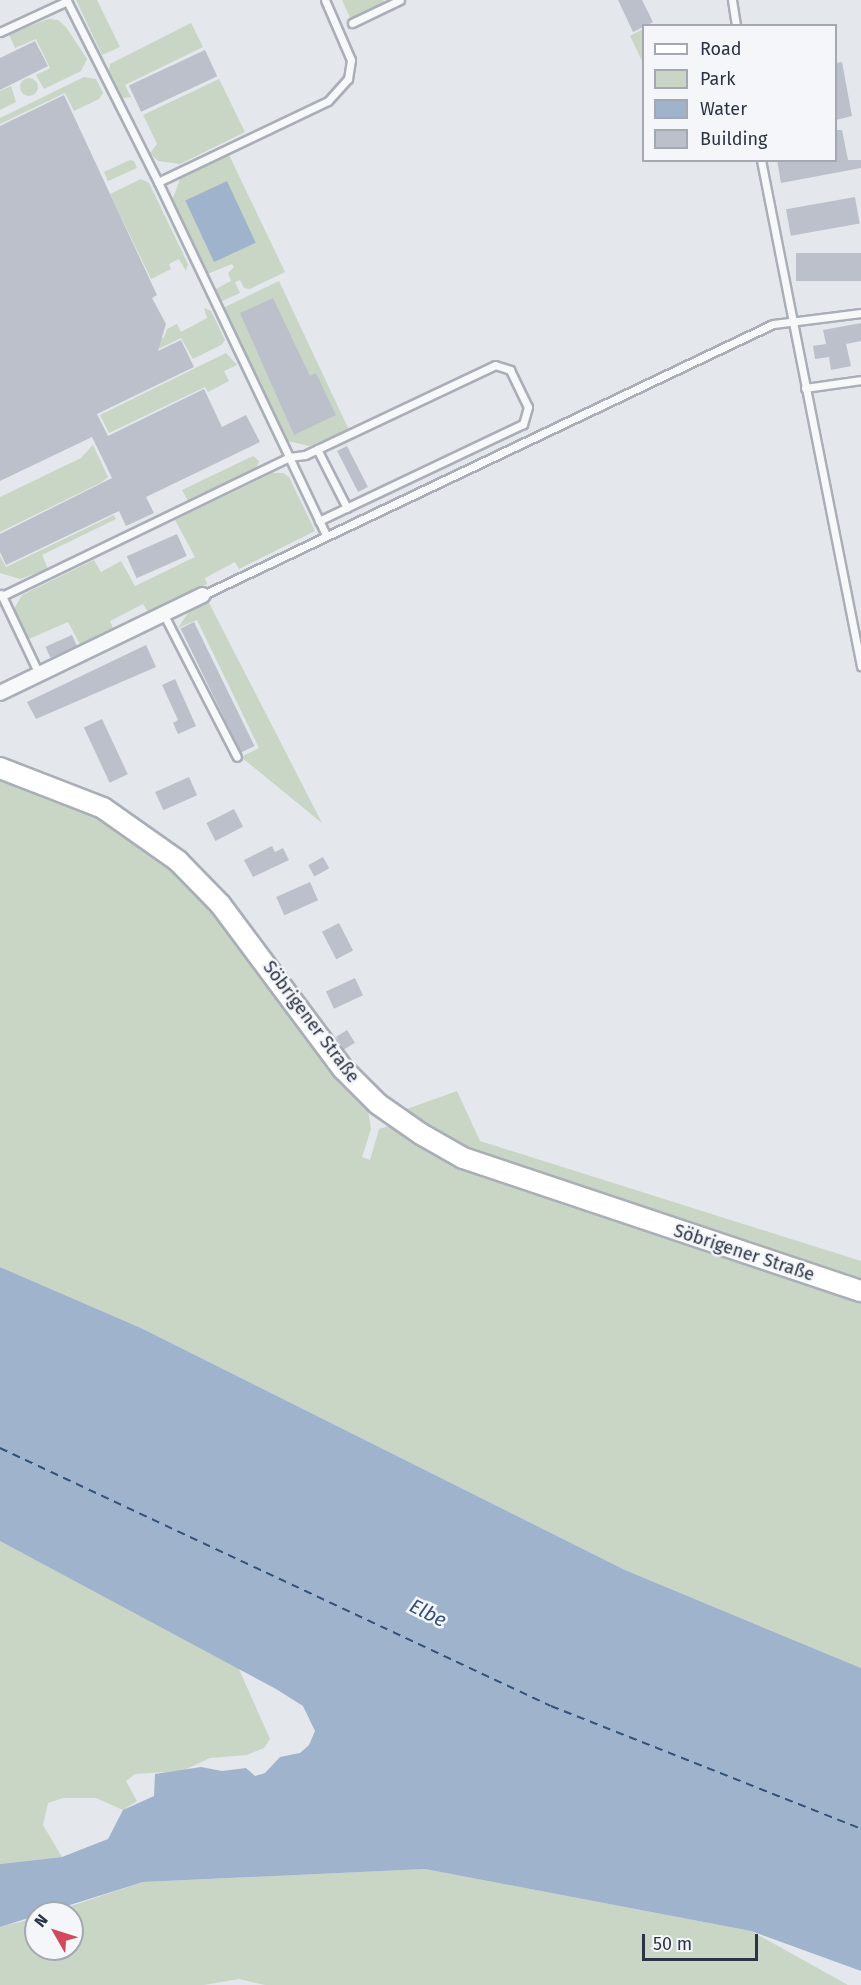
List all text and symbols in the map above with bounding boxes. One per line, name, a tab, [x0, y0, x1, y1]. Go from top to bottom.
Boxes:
legend	[642, 24, 837, 162]
text: Road	[700, 38, 742, 60]
text: Park	[700, 68, 735, 90]
text: Water	[700, 98, 747, 120]
text: Building	[700, 128, 767, 150]
street label: Söbrigener Straße	[258, 957, 364, 1087]
street label: Söbrigener Straße	[671, 1220, 817, 1286]
water label: Elbe	[406, 1594, 450, 1632]
north arrow	[24, 1901, 84, 1961]
text: N	[30, 1911, 52, 1931]
scale bar	[645, 1922, 760, 1960]
text: 50 m	[653, 1933, 692, 1955]

